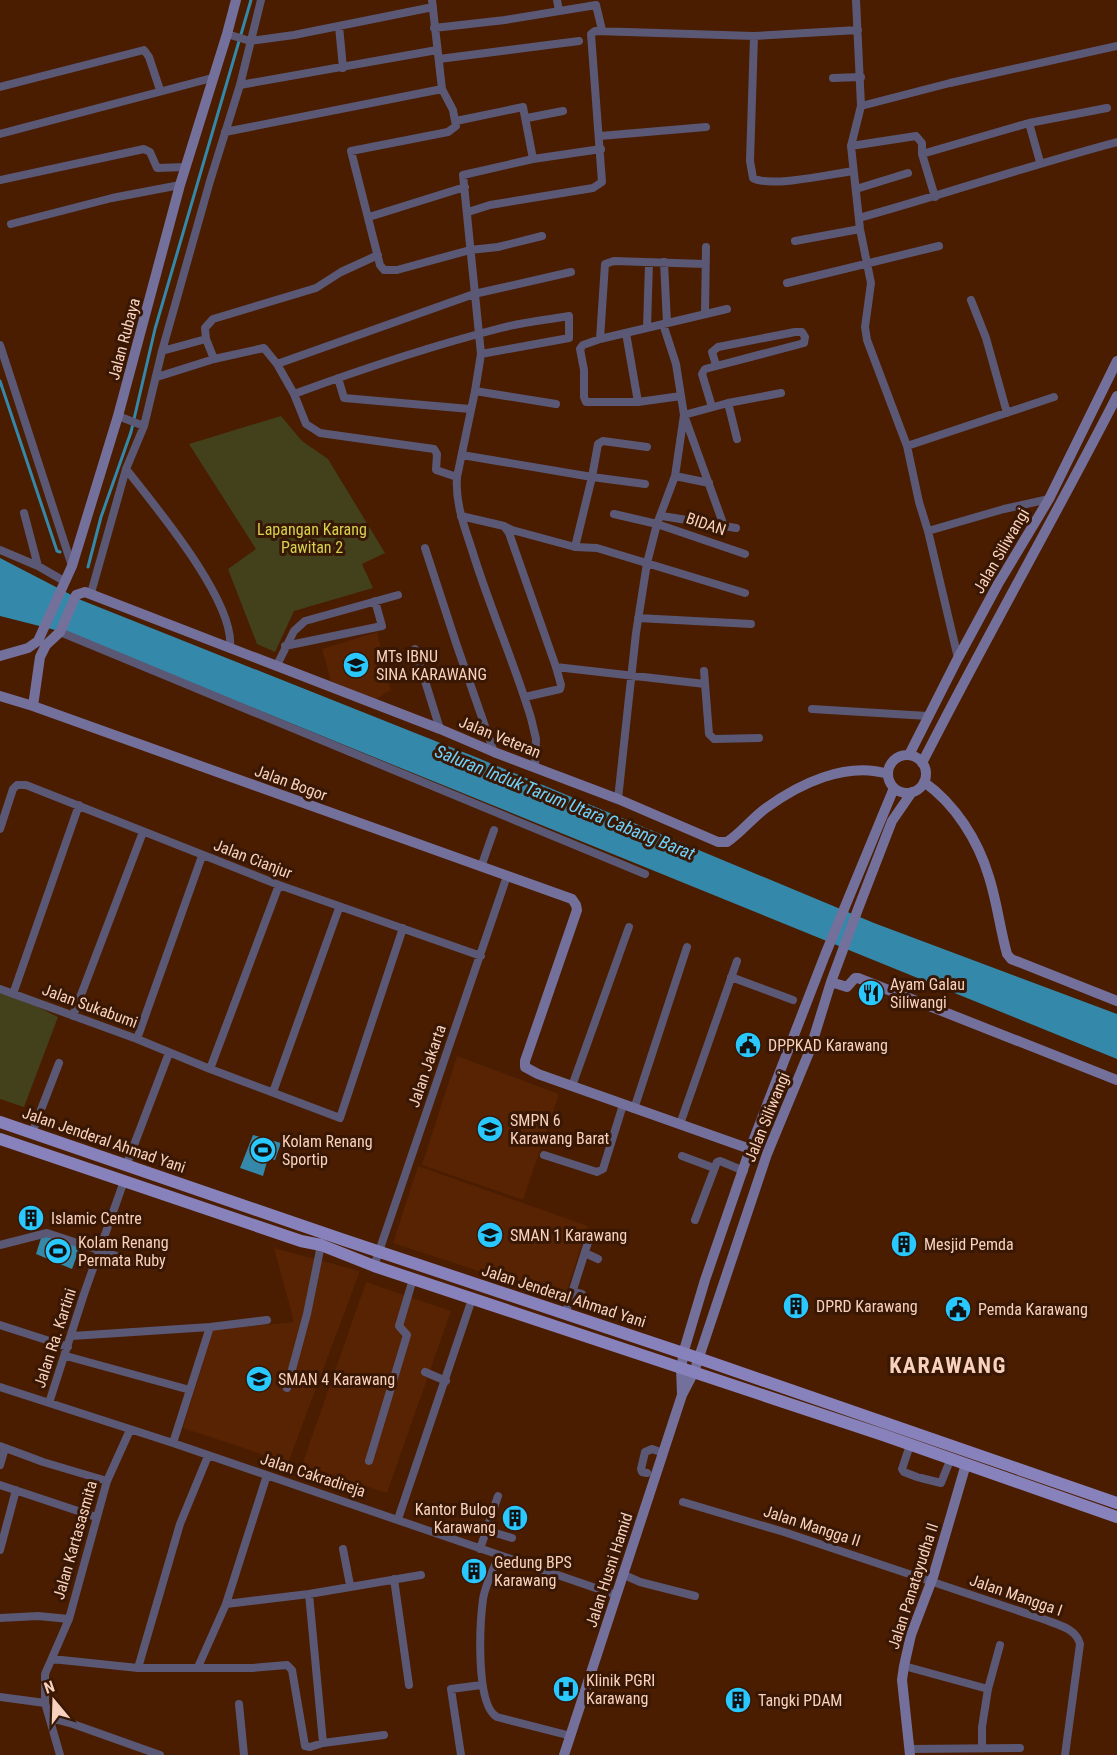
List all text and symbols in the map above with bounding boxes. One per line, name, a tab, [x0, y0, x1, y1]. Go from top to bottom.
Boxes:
street label: Jalan Rubaya	[104, 296, 144, 382]
street label: Jalan Siliwangi	[969, 505, 1033, 597]
street label: BIDAN	[684, 508, 728, 540]
park label: Lapangan Karang Pawitan 2	[257, 520, 367, 557]
place label: MTs IBNU SINA KARAWANG	[376, 647, 487, 684]
school or university icon: MTs IBNU SINA KARAWANG	[341, 650, 371, 680]
street label: Jalan Veteran	[456, 712, 544, 762]
water label: Saluran Induk Tarum Utara Cabang Barat	[432, 740, 699, 864]
street label: Jalan Bogor	[252, 761, 330, 805]
street label: Jalan Cianjur	[211, 835, 295, 883]
place label: Ayam Galau Siliwangi	[890, 975, 965, 1012]
restaurant icon: Ayam Galau Siliwangi	[856, 978, 886, 1008]
street label: Jalan Sukabumi	[40, 980, 140, 1032]
street label: Jalan Jakarta	[404, 1022, 450, 1110]
public building icon: DPPKAD Karawang	[733, 1030, 763, 1060]
place label: DPPKAD Karawang	[768, 1036, 888, 1055]
street label: Jalan Siliwangi	[740, 1069, 794, 1165]
street label: Jalan Jenderal Ahmad Yani	[20, 1103, 188, 1177]
place label: SMPN 6 Karawang Barat	[510, 1111, 610, 1148]
school or university icon: SMPN 6 Karawang Barat	[475, 1114, 505, 1144]
place label: Kolam Renang Sportip	[282, 1132, 373, 1169]
sports icon: Kolam Renang Sportip	[248, 1135, 278, 1165]
building icon: Islamic Centre	[16, 1203, 46, 1233]
place label: Islamic Centre	[51, 1209, 142, 1228]
school or university icon: SMAN 1 Karawang	[475, 1220, 505, 1250]
place label: SMAN 1 Karawang	[510, 1226, 627, 1245]
building icon: Mesjid Pemda	[889, 1229, 919, 1259]
place label: Kolam Renang Permata Ruby	[78, 1233, 169, 1270]
place label: Mesjid Pemda	[924, 1235, 1014, 1254]
sports icon: Kolam Renang Permata Ruby	[43, 1236, 73, 1266]
street label: Jalan Jenderal Ahmad Yani	[480, 1260, 648, 1332]
street label: Jalan Ra. Kartini	[30, 1286, 80, 1390]
building icon: DPRD Karawang	[781, 1291, 811, 1321]
public building icon: Pemda Karawang	[943, 1294, 973, 1324]
place label: DPRD Karawang	[816, 1297, 918, 1316]
place label: Pemda Karawang	[978, 1300, 1088, 1319]
district label: KARAWANG	[889, 1353, 1007, 1378]
school or university icon: SMAN 4 Karawang	[244, 1364, 274, 1394]
place label: SMAN 4 Karawang	[278, 1370, 395, 1389]
street label: Jalan Cakradireja	[258, 1449, 368, 1501]
street label: Jalan Kartasasmita	[49, 1478, 101, 1602]
place label: Kantor Bulog Karawang	[415, 1500, 496, 1537]
street label: Jalan Mangga II	[761, 1501, 863, 1551]
building icon: Kantor Bulog Karawang	[500, 1503, 530, 1533]
street label: Jalan Husni Hamid	[582, 1510, 636, 1630]
street label: Jalan Panatayudha II	[884, 1520, 942, 1652]
place label: Gedung BPS Karawang	[494, 1553, 572, 1590]
building icon: Gedung BPS Karawang	[459, 1556, 489, 1586]
street label: Jalan Mangga I	[967, 1570, 1065, 1620]
north arrow	[24, 1671, 84, 1731]
place label: Klinik PGRI Karawang	[586, 1671, 655, 1708]
hospital icon: Klinik PGRI Karawang	[551, 1674, 581, 1704]
text: N	[42, 1677, 57, 1698]
building icon: Tangki PDAM	[723, 1685, 753, 1715]
place label: Tangki PDAM	[758, 1691, 842, 1710]

